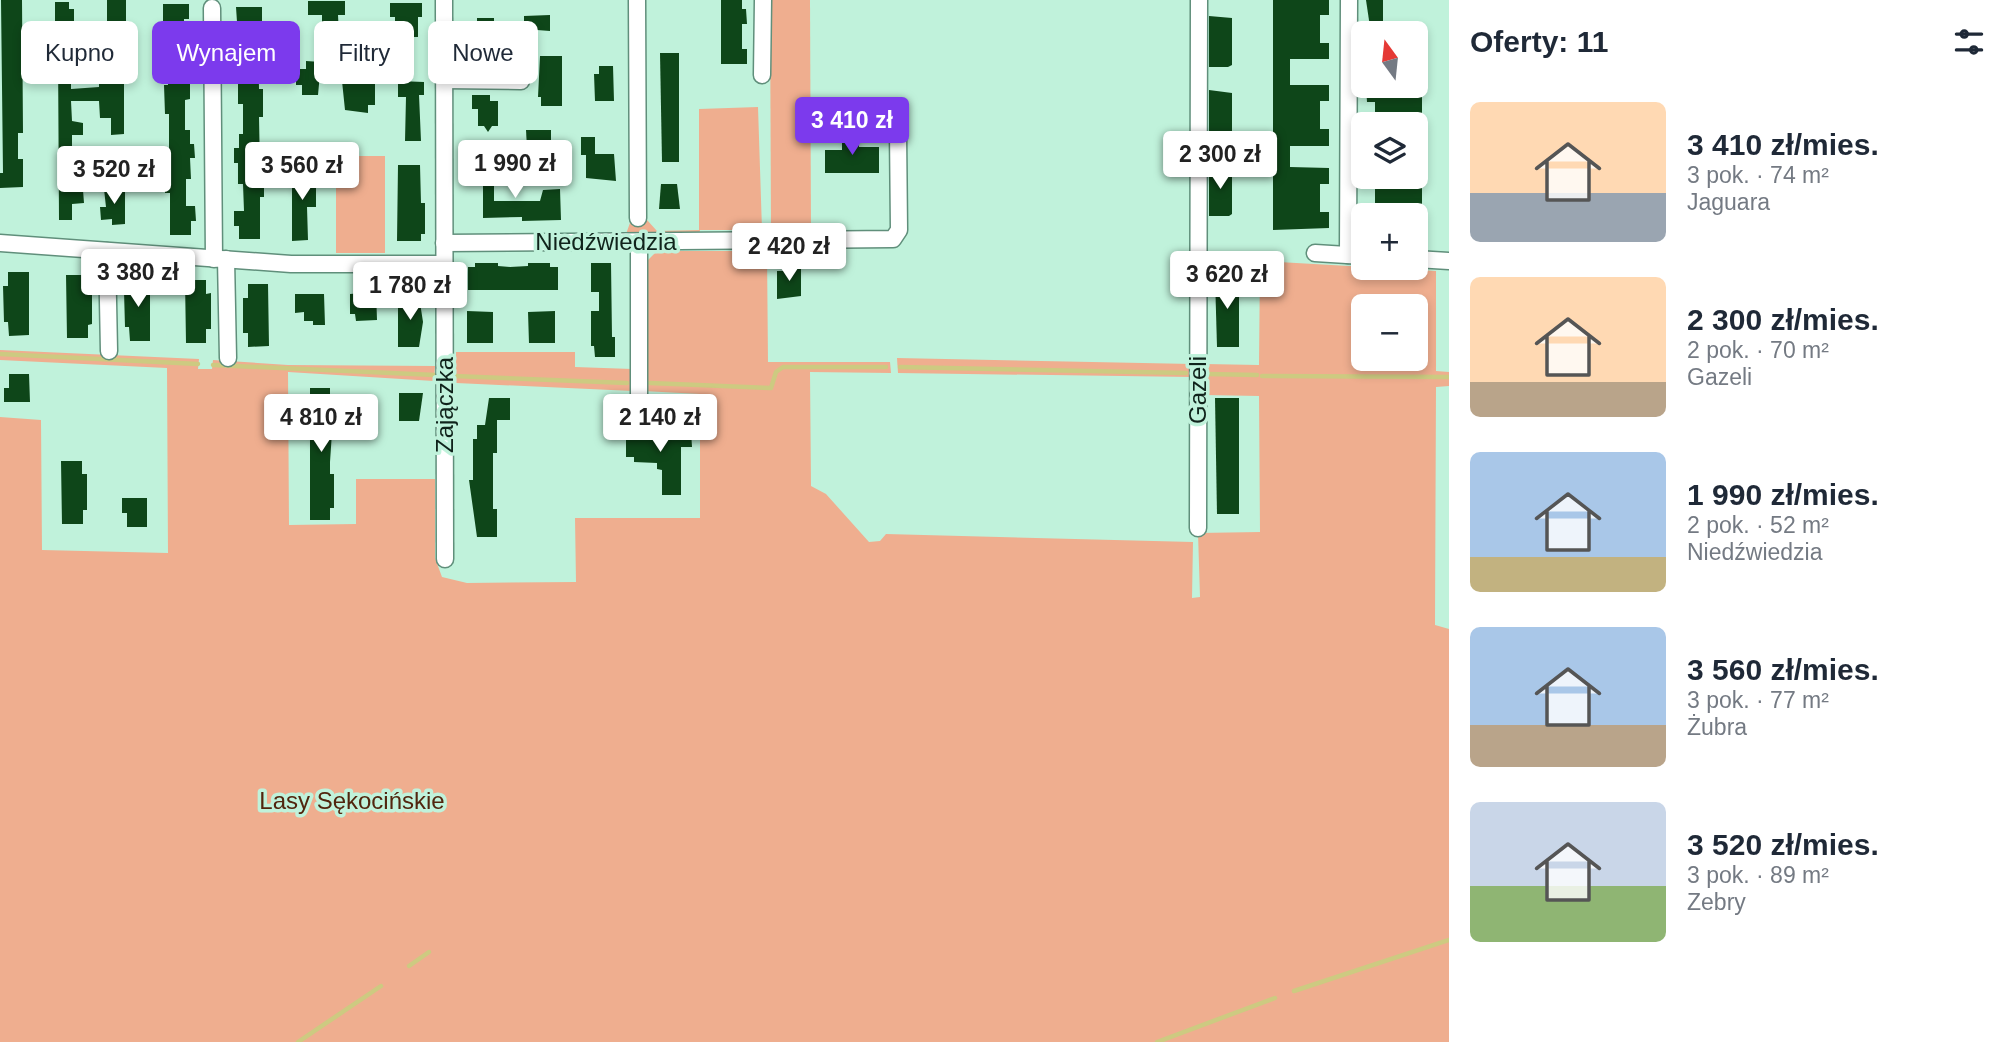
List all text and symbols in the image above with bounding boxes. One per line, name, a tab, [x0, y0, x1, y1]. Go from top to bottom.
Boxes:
chip: Kupno	[21, 21, 138, 84]
chip: Wynajem	[152, 21, 300, 84]
chip: Filtry	[314, 21, 414, 84]
chip: Nowe	[428, 21, 538, 84]
north arrow	[1351, 21, 1428, 98]
map controls	[1351, 21, 1428, 371]
icon: filters	[1950, 23, 1988, 61]
text: Oferty: 11	[1470, 25, 1608, 58]
pin: 3 410 zł	[780, 97, 924, 157]
text: 3 410 zł	[811, 107, 893, 133]
button: layers	[1351, 112, 1428, 189]
text: 3 410 zł/mies.	[1687, 128, 1879, 161]
icon: home	[1526, 130, 1610, 214]
pin: 2 300 zł	[1148, 132, 1292, 191]
pin: 1 990 zł	[443, 140, 587, 200]
text: 2 300 zł	[1179, 141, 1261, 167]
pin: 3 560 zł	[230, 142, 374, 202]
pin: 3 520 zł	[42, 146, 186, 206]
text: 1 990 zł	[474, 150, 556, 176]
text: 3 560 zł	[261, 152, 343, 178]
text: 3 520 zł	[73, 156, 155, 182]
text: 3 pok. · 74 m²	[1687, 162, 1829, 188]
text: Jaguara	[1687, 189, 1770, 215]
button: +	[1351, 203, 1428, 280]
pin: 2 420 zł	[717, 224, 861, 283]
street label: Niedźwiedzia	[535, 228, 677, 255]
text: 2 420 zł	[748, 233, 830, 259]
pin: 3 380 zł	[66, 250, 210, 309]
pin: 3 620 zł	[1155, 252, 1299, 311]
text: 3 380 zł	[97, 259, 179, 285]
text: 3 620 zł	[1186, 261, 1268, 287]
pin: 1 780 zł	[338, 262, 482, 322]
text: 1 780 zł	[369, 272, 451, 298]
button: −	[1351, 294, 1428, 371]
text: 2 300 zł/mies.	[1687, 303, 1879, 336]
icon: home	[1526, 305, 1610, 389]
text: 2 pok. · 70 m²	[1687, 337, 1829, 363]
street label: Zajączka	[431, 356, 458, 453]
street label: Gazeli	[1184, 356, 1211, 424]
text: Gazeli	[1687, 364, 1752, 390]
pin: 4 810 zł	[249, 394, 393, 454]
pin: 2 140 zł	[588, 394, 732, 454]
text: 4 810 zł	[280, 404, 362, 430]
text: 2 140 zł	[619, 404, 701, 430]
text: 1 990 zł/mies.	[1687, 478, 1879, 511]
icon: home	[1526, 480, 1610, 564]
text: 2 pok. · 52 m²	[1687, 512, 1829, 538]
text: Niedźwiedzia	[1687, 539, 1823, 565]
text: 3 560 zł/mies.	[1687, 653, 1879, 686]
icon: home	[1526, 655, 1610, 739]
text: 3 pok. · 77 m²	[1687, 687, 1829, 713]
text: Żubra	[1687, 714, 1747, 740]
park label: Lasy Sękocińskie	[259, 787, 445, 814]
text: 3 520 zł/mies.	[1687, 828, 1879, 861]
icon: home	[1526, 830, 1610, 914]
text: 3 pok. · 89 m²	[1687, 862, 1829, 888]
text: Zebry	[1687, 889, 1746, 915]

